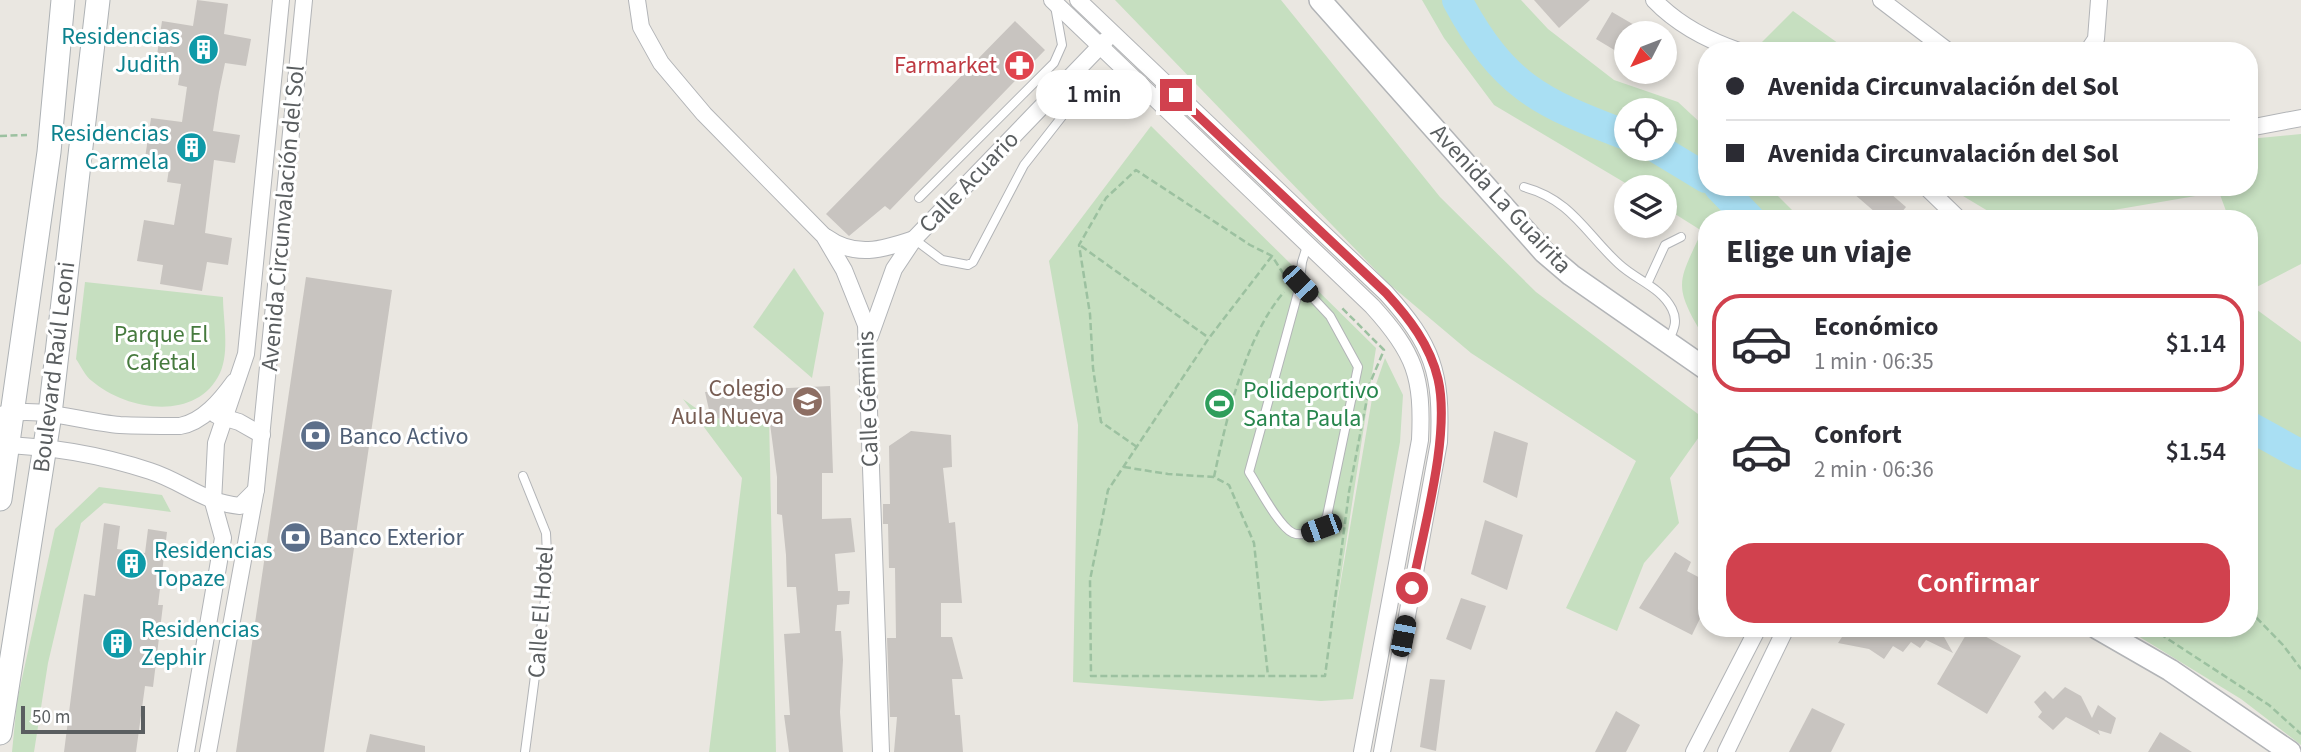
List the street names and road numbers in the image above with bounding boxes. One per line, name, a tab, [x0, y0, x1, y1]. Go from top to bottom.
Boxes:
street label: Avenida Circunvalación del Sol	[252, 64, 314, 372]
street label: Avenida La Guairita	[1422, 116, 1580, 282]
street label: Calle Acuario	[911, 123, 1027, 241]
street label: Boulevard Raúl Leoni	[24, 259, 84, 475]
street label: Calle Géminis	[848, 330, 888, 468]
street label: Calle El Hotel	[519, 545, 563, 679]

